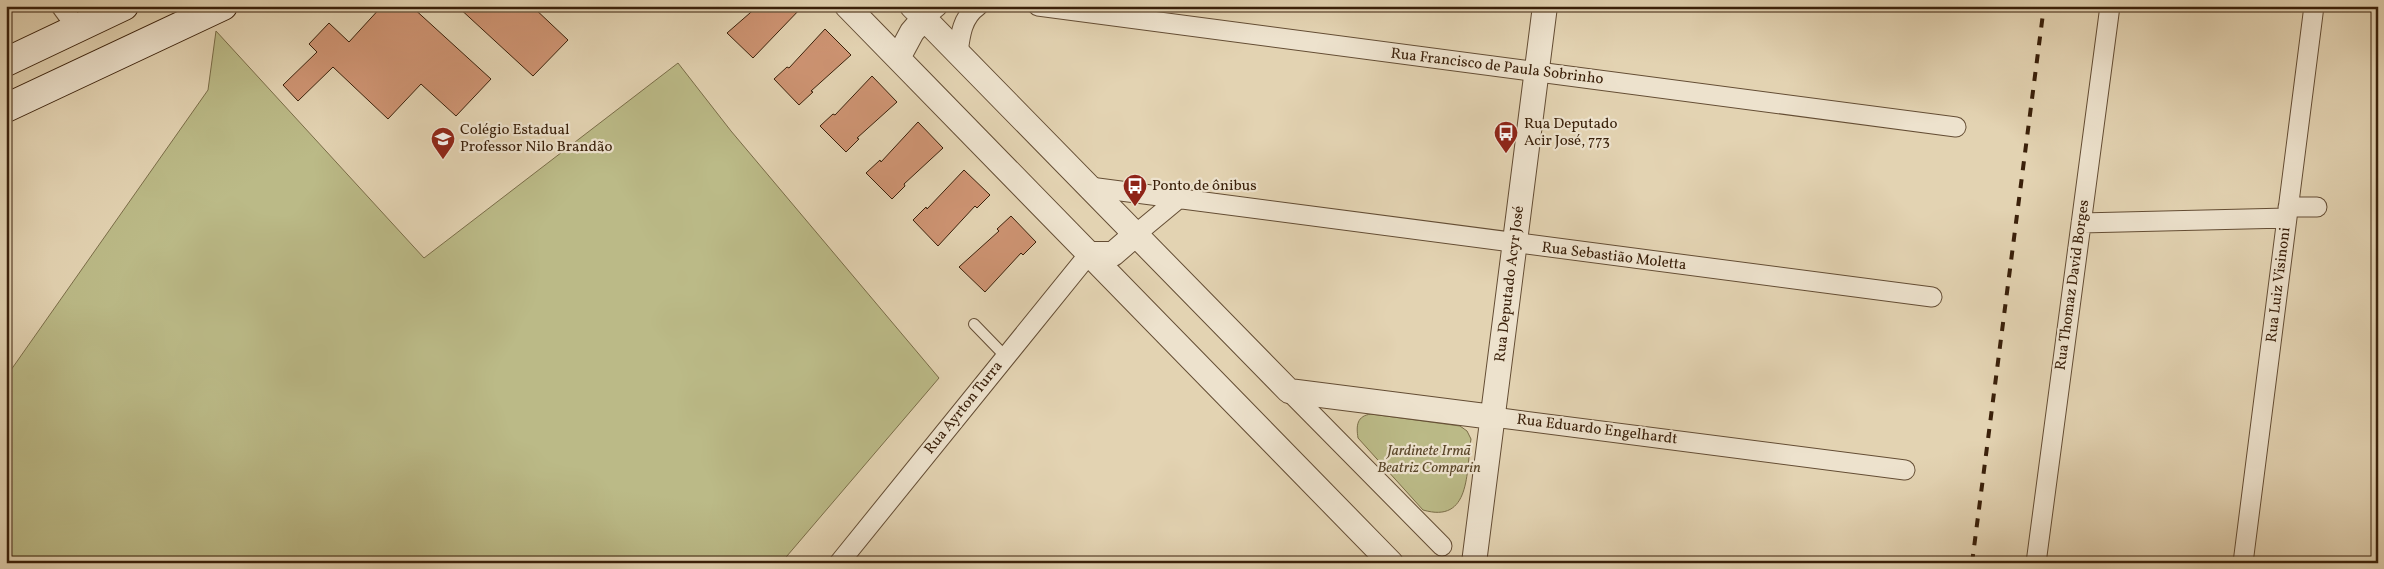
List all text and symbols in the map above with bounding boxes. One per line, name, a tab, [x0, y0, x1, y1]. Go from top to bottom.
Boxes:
street label: Rua Francisco de Paula Sobrinho	[1389, 44, 1605, 90]
place label: Rua Deputado Acir José, 773	[1524, 114, 1618, 152]
place label: Colégio Estadual Professor Nilo Brandão	[460, 120, 612, 158]
bus stop icon: Rua Deputado Acir José, 773	[1493, 120, 1519, 154]
school or university icon: Colégio Estadual Professor Nilo Brandão	[430, 126, 456, 160]
bus stop icon: Ponto de ônibus	[1122, 173, 1148, 207]
place label: Ponto de ônibus	[1152, 176, 1257, 197]
street label: Rua Thomaz David Borges	[2051, 198, 2095, 372]
street label: Rua Deputado Acyr José	[1490, 205, 1530, 363]
street label: Rua Luiz Visinoni	[2262, 226, 2296, 344]
street label: Rua Sebastião Moletta	[1540, 238, 1688, 276]
street label: Rua Ayrton Turra	[920, 357, 1008, 459]
street label: Rua Eduardo Engelhardt	[1515, 410, 1679, 450]
park label: Jardinete Irmã Beatriz Comparin	[1377, 441, 1481, 479]

